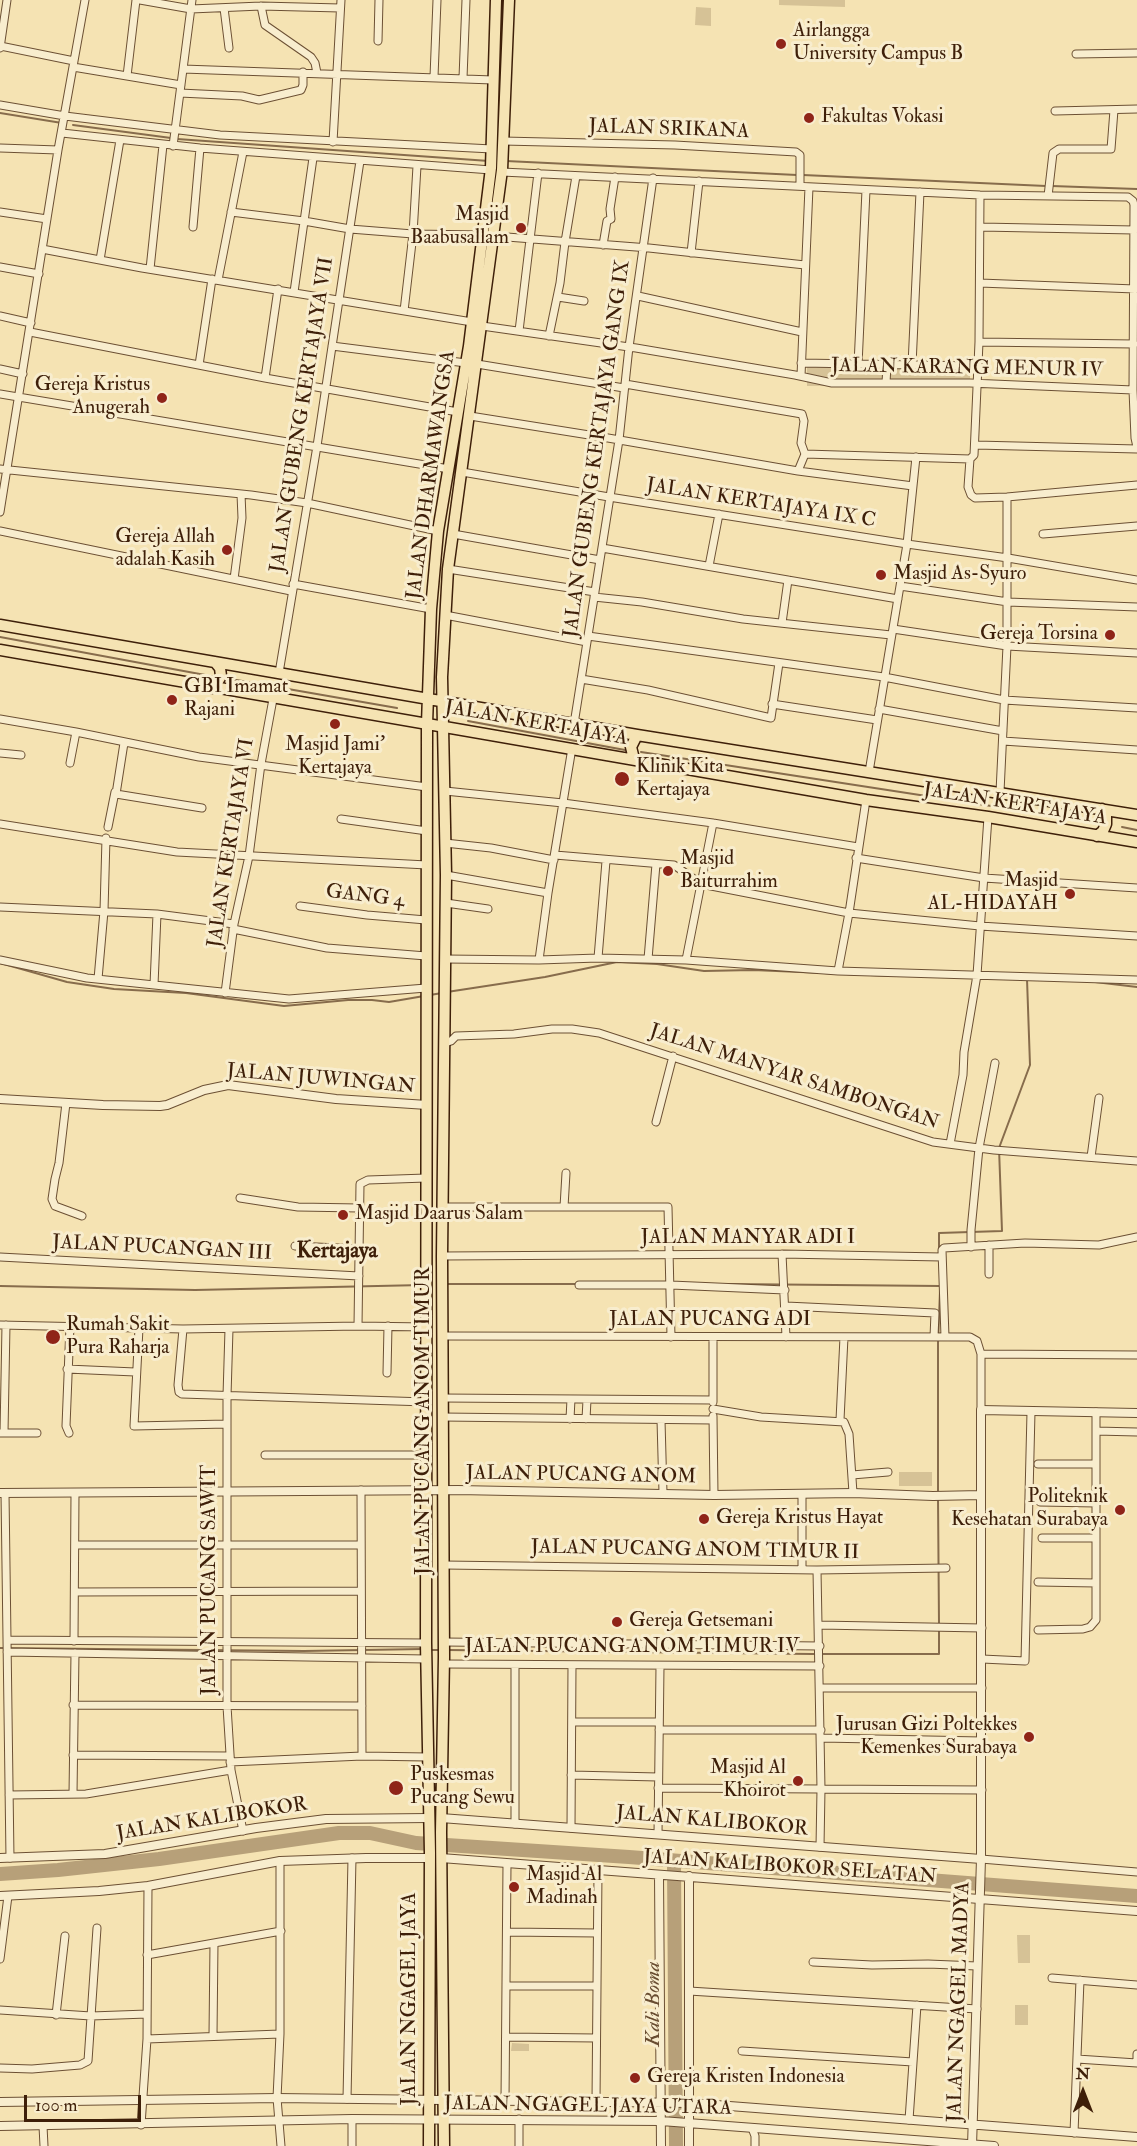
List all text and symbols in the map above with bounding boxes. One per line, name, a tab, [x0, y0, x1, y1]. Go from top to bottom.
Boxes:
place label: Airlangga University Campus B	[793, 20, 963, 67]
marker: Airlangga University Campus B	[774, 37, 788, 51]
place label: Fakultas Vokasi	[821, 106, 944, 130]
marker: Fakultas Vokasi	[802, 111, 816, 125]
street label: JALAN SRIKANA	[588, 115, 750, 145]
place label: Masjid Baabusallam	[410, 204, 509, 251]
marker: Masjid Baabusallam	[514, 221, 528, 235]
street label: JALAN GUBENG KERTAJAYA VII	[266, 255, 340, 575]
street label: JALAN GUBENG KERTAJAYA GANG IX	[560, 259, 636, 639]
street label: JALAN DHARMAWANGSA	[403, 349, 461, 601]
street label: JALAN KARANG MENUR IV	[831, 355, 1103, 383]
place label: Gereja Kristus Anugerah	[35, 374, 150, 421]
marker: Gereja Kristus Anugerah	[155, 391, 169, 405]
street label: JALAN KERTAJAYA IX C	[645, 474, 877, 534]
place label: Gereja Allah adalah Kasih	[115, 526, 215, 573]
marker: Gereja Allah adalah Kasih	[220, 543, 234, 557]
place label: Masjid As-Syuro	[893, 563, 1026, 587]
marker: Masjid As-Syuro	[874, 568, 888, 582]
place label: Gereja Torsina	[980, 623, 1098, 647]
marker: Gereja Torsina	[1103, 628, 1117, 642]
place label: GBI Imamat Rajani	[184, 676, 288, 723]
marker: GBI Imamat Rajani	[165, 693, 179, 707]
street label: JALAN KERTAJAYA	[443, 696, 629, 752]
marker: Masjid Jami' Kertajaya	[328, 717, 342, 731]
place label: Masjid Jami' Kertajaya	[285, 734, 385, 781]
street label: JALAN KERTAJAYA VI	[204, 737, 260, 949]
place label: Klinik Kita Kertajaya	[636, 756, 724, 803]
marker: Klinik Kita Kertajaya	[613, 770, 631, 788]
street label: JALAN KERTAJAYA	[922, 779, 1108, 831]
place label: Masjid Baiturrahim	[680, 848, 778, 895]
marker: Masjid Baiturrahim	[661, 864, 675, 878]
place label: Masjid AL-HIDAYAH	[928, 870, 1058, 917]
street label: GANG 4	[324, 880, 406, 914]
marker: Masjid AL-HIDAYAH	[1063, 887, 1077, 901]
street label: JALAN MANYAR SAMBONGAN	[646, 1020, 942, 1136]
street label: JALAN JUWINGAN	[226, 1060, 416, 1100]
place label: Masjid Daarus Salam	[355, 1203, 523, 1227]
marker: Masjid Daarus Salam	[336, 1208, 350, 1222]
street label: JALAN MANYAR ADI I	[641, 1227, 855, 1251]
street label: JALAN PUCANGAN III	[52, 1231, 272, 1267]
district label: Kertajaya	[296, 1239, 378, 1265]
street label: JALAN PUCANG ANOM TIMUR	[413, 1267, 437, 1575]
street label: JALAN PUCANG ADI	[609, 1309, 811, 1333]
place label: Rumah Sakit Pura Raharja	[66, 1314, 170, 1361]
marker: Rumah Sakit Pura Raharja	[44, 1328, 62, 1346]
street label: JALAN PUCANG ANOM	[466, 1462, 696, 1490]
street label: JALAN PUCANG SAWIT	[199, 1465, 223, 1695]
place label: Politeknik Kesehatan Surabaya	[951, 1486, 1108, 1533]
marker: Politeknik Kesehatan Surabaya	[1113, 1503, 1127, 1517]
place label: Gereja Kristus Hayat	[716, 1507, 883, 1531]
marker: Gereja Kristus Hayat	[697, 1512, 711, 1526]
street label: JALAN PUCANG ANOM TIMUR II	[531, 1536, 859, 1566]
place label: Gereja Getsemani	[629, 1610, 773, 1634]
marker: Gereja Getsemani	[610, 1615, 624, 1629]
street label: JALAN PUCANG ANOM TIMUR IV	[465, 1636, 799, 1660]
place label: Jurusan Gizi Poltekkes Kemenkes Surabaya	[836, 1714, 1017, 1761]
marker: Jurusan Gizi Poltekkes Kemenkes Surabaya	[1022, 1730, 1036, 1744]
place label: Masjid Al Khoirot	[710, 1757, 786, 1804]
place label: Puskesmas Pucang Sewu	[410, 1764, 515, 1811]
marker: Masjid Al Khoirot	[791, 1774, 805, 1788]
marker: Puskesmas Pucang Sewu	[387, 1779, 405, 1797]
street label: JALAN KALIBOKOR	[115, 1793, 309, 1847]
street label: JALAN KALIBOKOR	[615, 1802, 809, 1842]
street label: JALAN KALIBOKOR SELATAN	[642, 1846, 938, 1890]
place label: Masjid Al Madinah	[526, 1864, 602, 1911]
marker: Masjid Al Madinah	[507, 1880, 521, 1894]
street label: JALAN NGAGEL MADYA	[944, 1881, 976, 2123]
street label: JALAN NGAGEL JAYA	[399, 1892, 423, 2106]
water label: Kali Boma	[641, 1961, 667, 2047]
north arrow	[1053, 2062, 1113, 2122]
text: N	[1076, 2064, 1090, 2084]
place label: Gereja Kristen Indonesia	[647, 2066, 845, 2090]
marker: Gereja Kristen Indonesia	[628, 2071, 642, 2085]
scale bar	[27, 2083, 144, 2121]
street label: JALAN NGAGEL JAYA UTARA	[444, 2092, 732, 2122]
text: 100 m	[35, 2094, 78, 2117]

